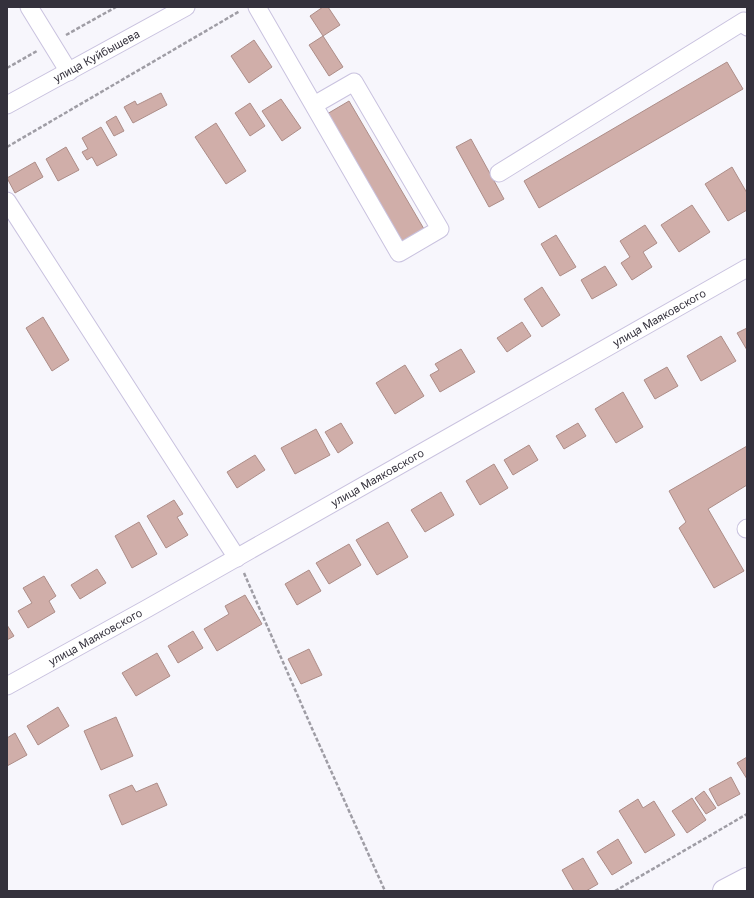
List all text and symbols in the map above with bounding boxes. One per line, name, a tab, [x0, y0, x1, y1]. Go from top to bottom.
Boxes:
street label: улица Куйбышева	[51, 27, 142, 85]
street label: улица Маяковского	[610, 286, 709, 350]
street label: улица Маяковского	[328, 446, 427, 510]
street label: улица Маяковского	[46, 605, 145, 669]

